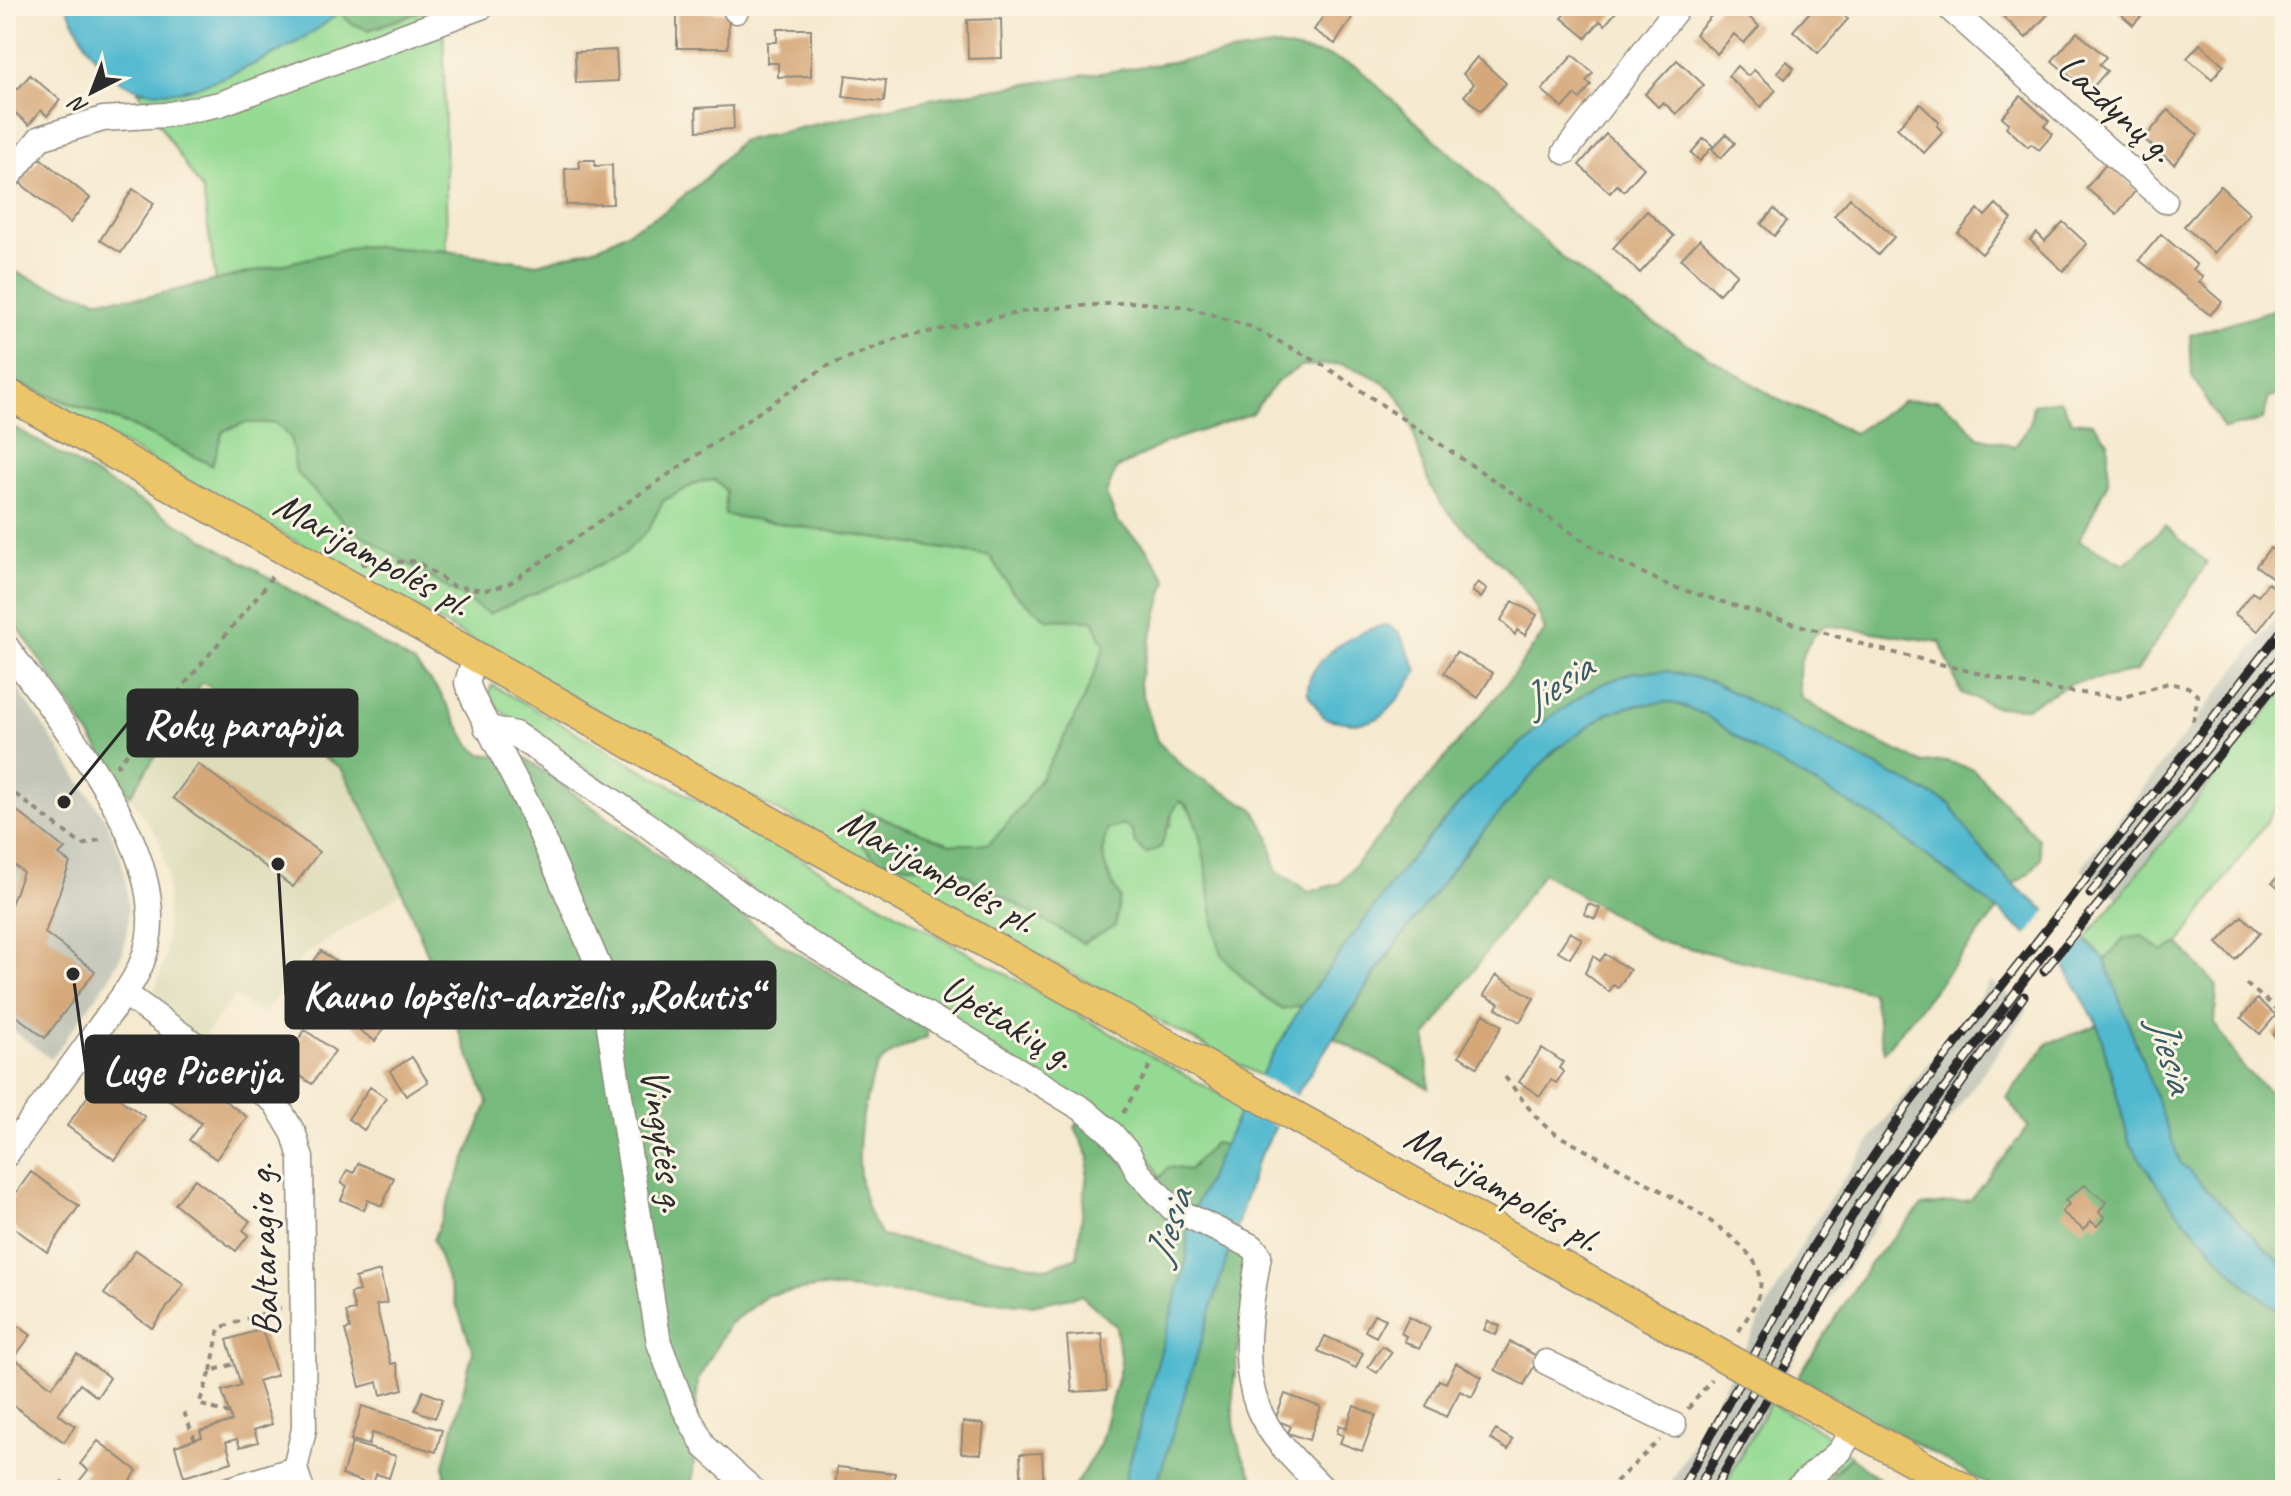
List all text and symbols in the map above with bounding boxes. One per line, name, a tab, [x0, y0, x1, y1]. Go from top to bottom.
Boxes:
street label: Lazdynų g.	[2047, 42, 2186, 174]
north arrow	[52, 52, 132, 132]
text: N	[62, 89, 94, 121]
street label: Marijampolės pl.	[265, 479, 480, 628]
water label: Jiesia	[1508, 639, 1606, 729]
callout: Rokų parapija	[128, 690, 357, 756]
text: Rokų parapija	[143, 698, 344, 751]
street label: Marijampolės pl.	[830, 796, 1045, 945]
callout: Kauno lopšelis-darželis „Rokutis“	[286, 962, 775, 1028]
street label: Upėtakių g.	[933, 963, 1085, 1081]
text: Kauno lopšelis-darželis „Rokutis“	[302, 969, 769, 1022]
water label: Jiesia	[2135, 1008, 2208, 1101]
callout: Luge Picerija	[86, 1036, 298, 1102]
text: Luge Picerija	[103, 1044, 285, 1097]
street label: Vingytės g.	[629, 1065, 699, 1215]
street label: Marijampolės pl.	[1396, 1112, 1609, 1264]
street label: Baltaragio g.	[235, 1163, 291, 1337]
water label: Jiesia	[1131, 1179, 1206, 1273]

